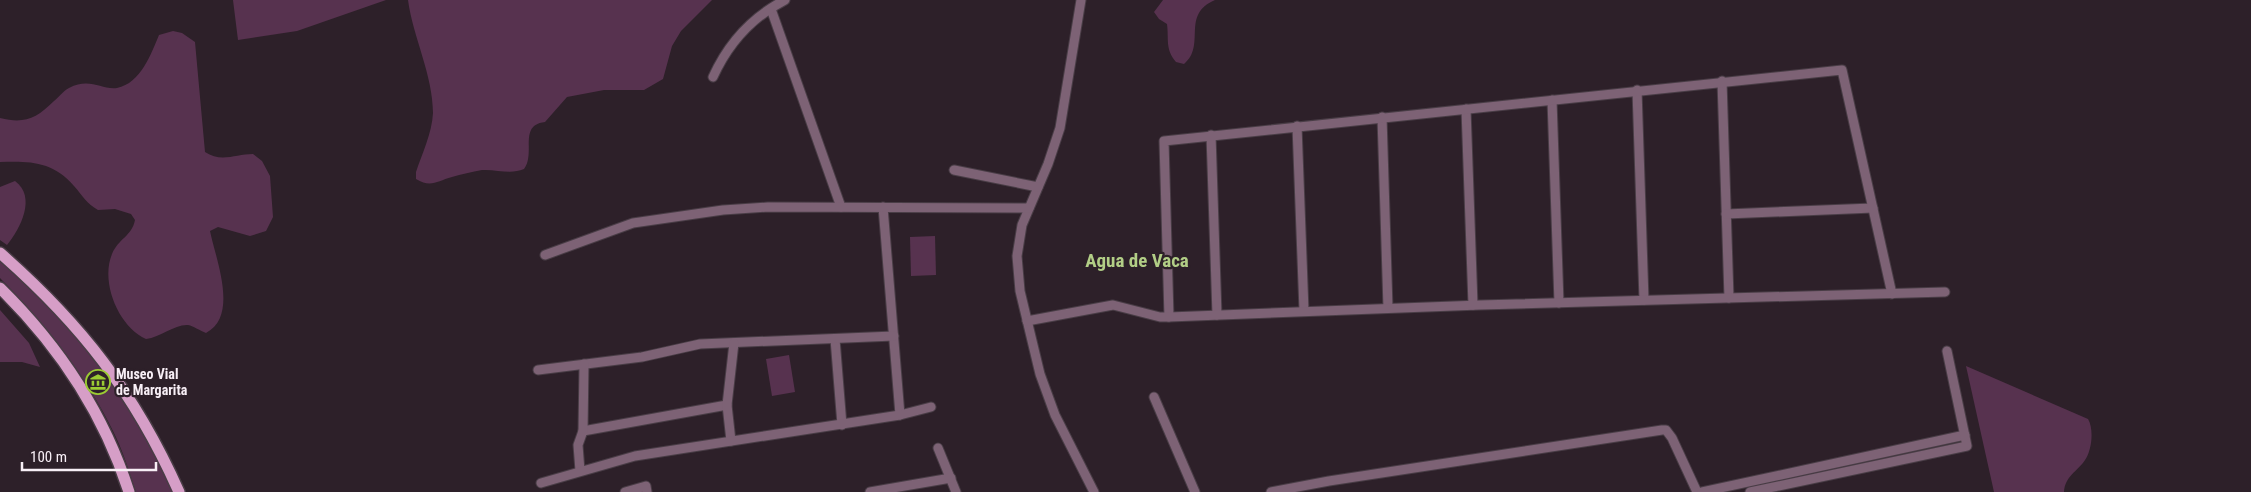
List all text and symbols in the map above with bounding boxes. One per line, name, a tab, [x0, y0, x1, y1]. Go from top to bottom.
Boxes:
district label: Agua de Vaca	[1085, 249, 1189, 272]
place label: Museo Vial de Margarita	[116, 366, 188, 398]
museum icon: Museo Vial de Margarita	[85, 369, 111, 395]
scale bar	[22, 440, 156, 472]
text: 100 m	[30, 448, 67, 466]

